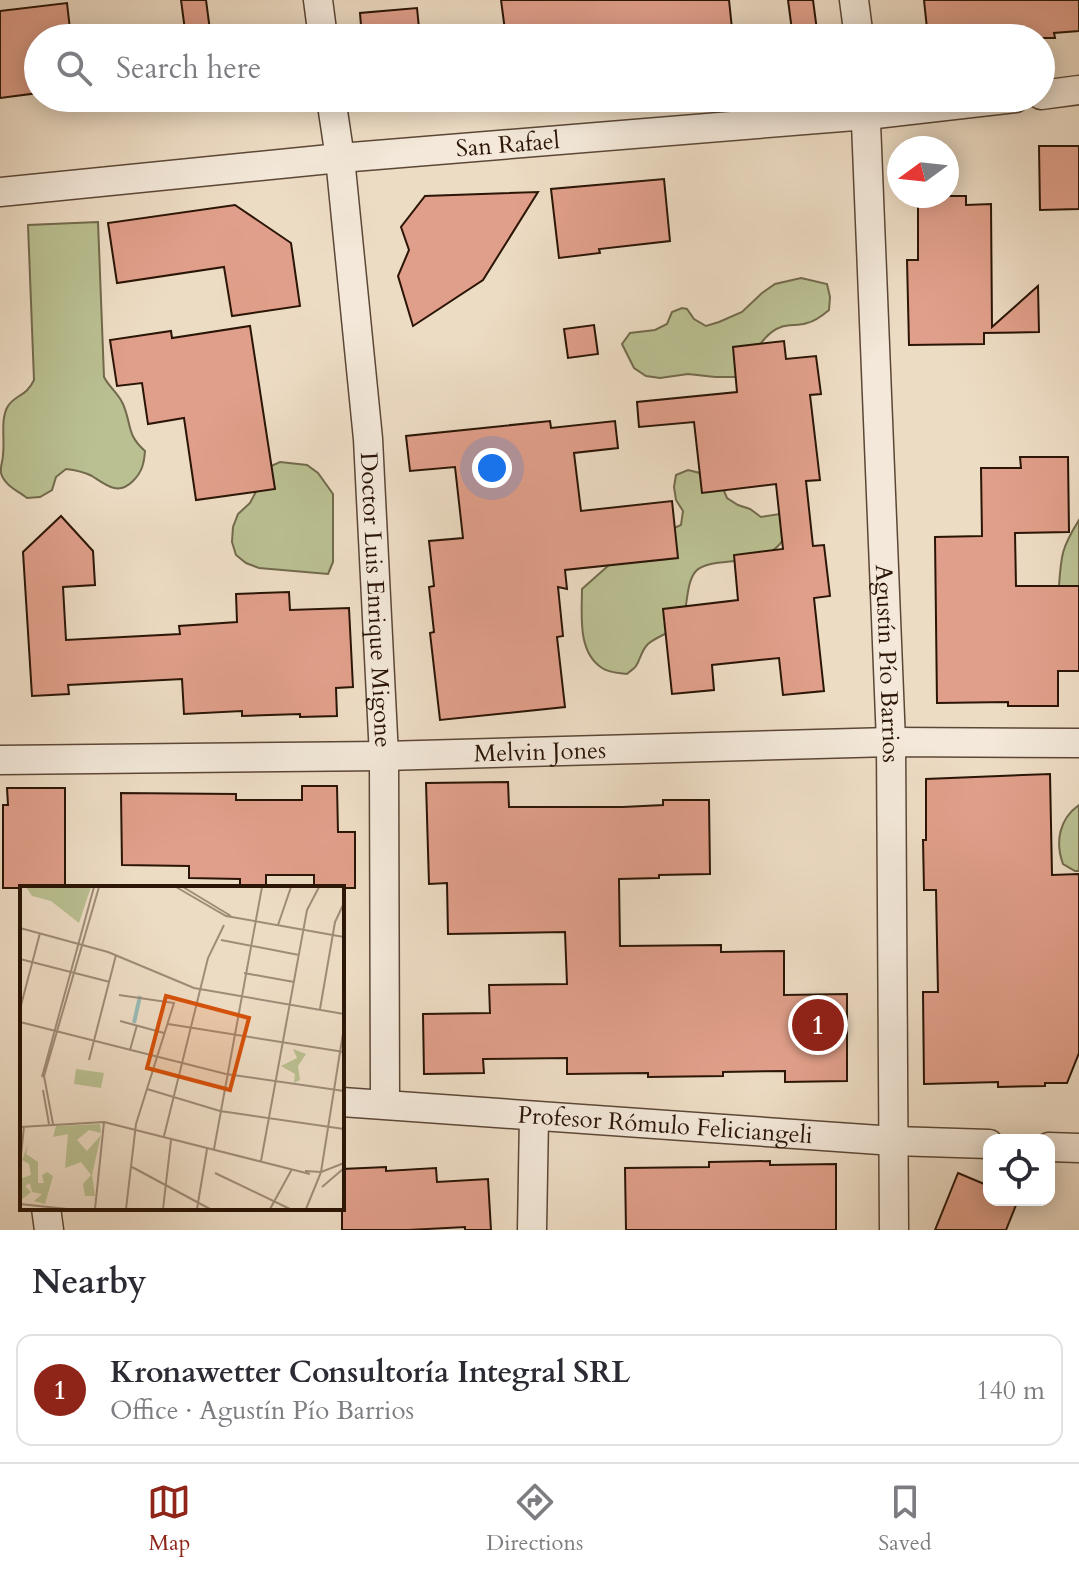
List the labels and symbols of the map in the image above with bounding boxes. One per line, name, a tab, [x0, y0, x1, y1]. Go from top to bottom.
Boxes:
street label: San Rafael	[454, 124, 561, 165]
north arrow	[887, 136, 959, 208]
your location	[472, 448, 512, 488]
street label: Doctor Luis Enrique Migone	[352, 451, 400, 748]
street label: Agustín Pío Barrios	[867, 564, 908, 763]
street label: Melvin Jones	[473, 733, 606, 770]
inset map	[20, 886, 344, 1210]
pin: 1	[792, 995, 844, 1055]
street label: Profesor Rómulo Feliciangeli	[517, 1098, 814, 1152]

